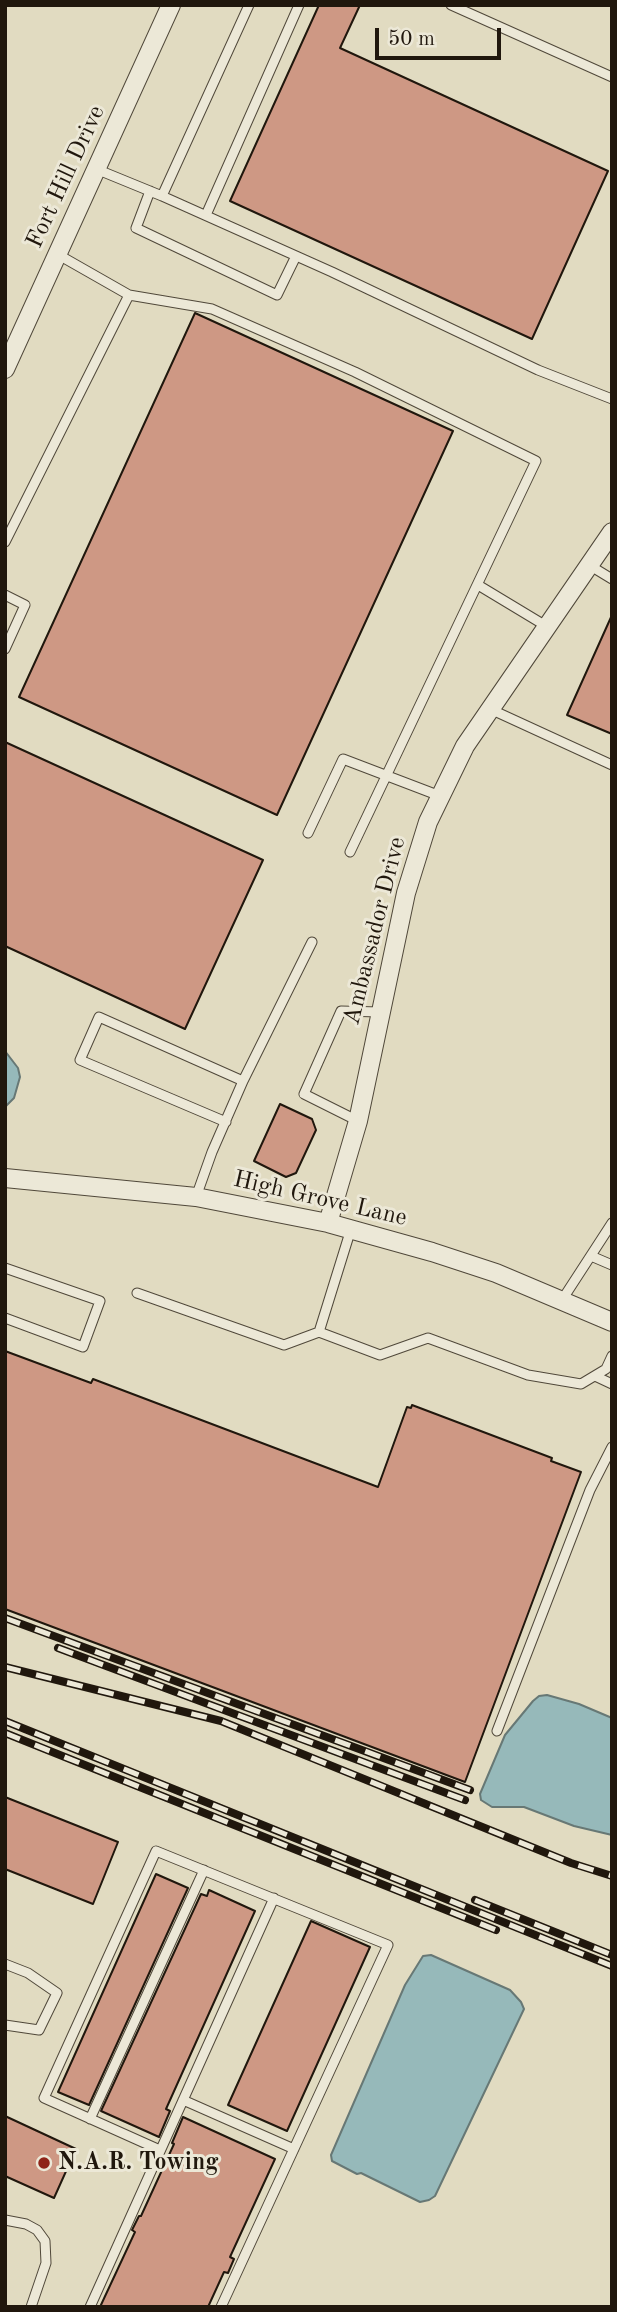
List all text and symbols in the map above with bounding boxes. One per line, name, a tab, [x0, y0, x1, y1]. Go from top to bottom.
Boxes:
scale bar	[379, 14, 505, 58]
text: 50 m	[388, 29, 435, 50]
street label: Fort Hill Drive	[20, 101, 112, 253]
street label: Ambassador Drive	[338, 834, 412, 1028]
street label: High Grove Lane	[230, 1165, 410, 1233]
place label: N.A.R. Towing	[58, 2149, 219, 2177]
marker: N.A.R. Towing	[36, 2155, 52, 2171]

